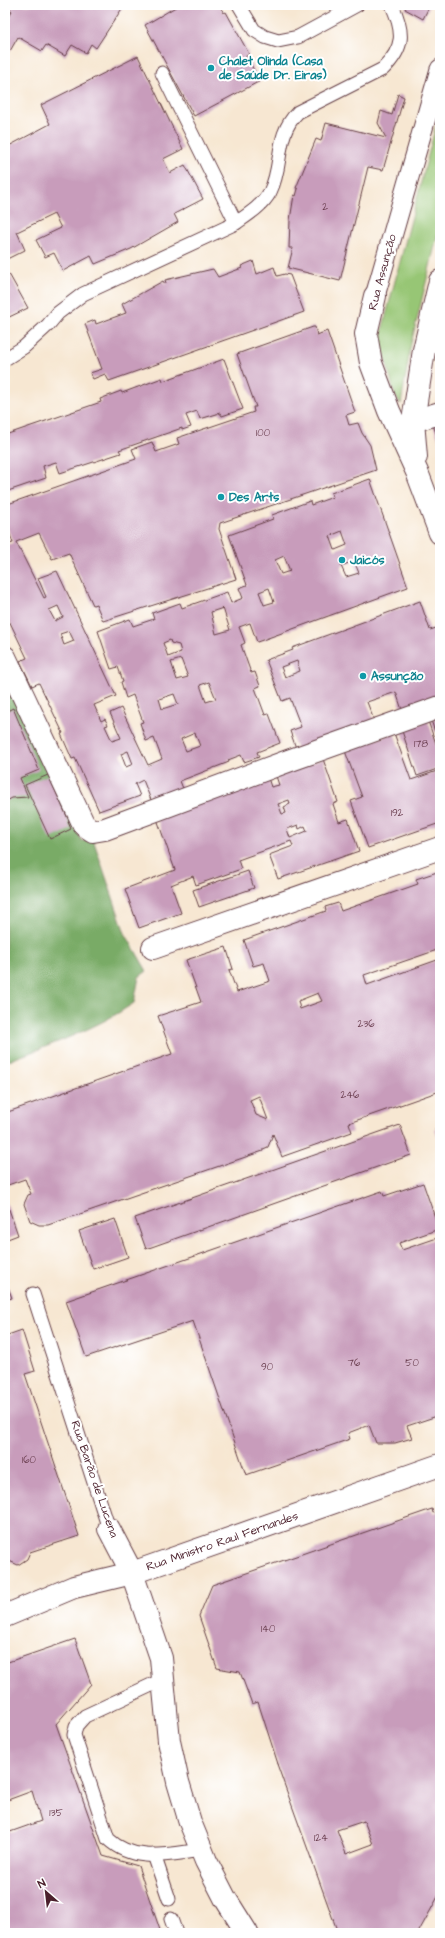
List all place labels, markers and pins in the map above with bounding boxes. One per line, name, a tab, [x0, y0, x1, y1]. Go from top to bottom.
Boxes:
place label: Chalet Olinda (Casa de Saúde Dr. Eiras)	[218, 53, 327, 84]
marker: Chalet Olinda (Casa de Saúde Dr. Eiras)	[206, 63, 216, 73]
place label: Des Arts	[229, 489, 279, 506]
marker: Des Arts	[216, 492, 226, 502]
place label: Jaicós	[349, 552, 385, 569]
marker: Jaicós	[337, 555, 347, 565]
place label: Assunção	[371, 668, 424, 685]
marker: Assunção	[358, 671, 368, 681]

